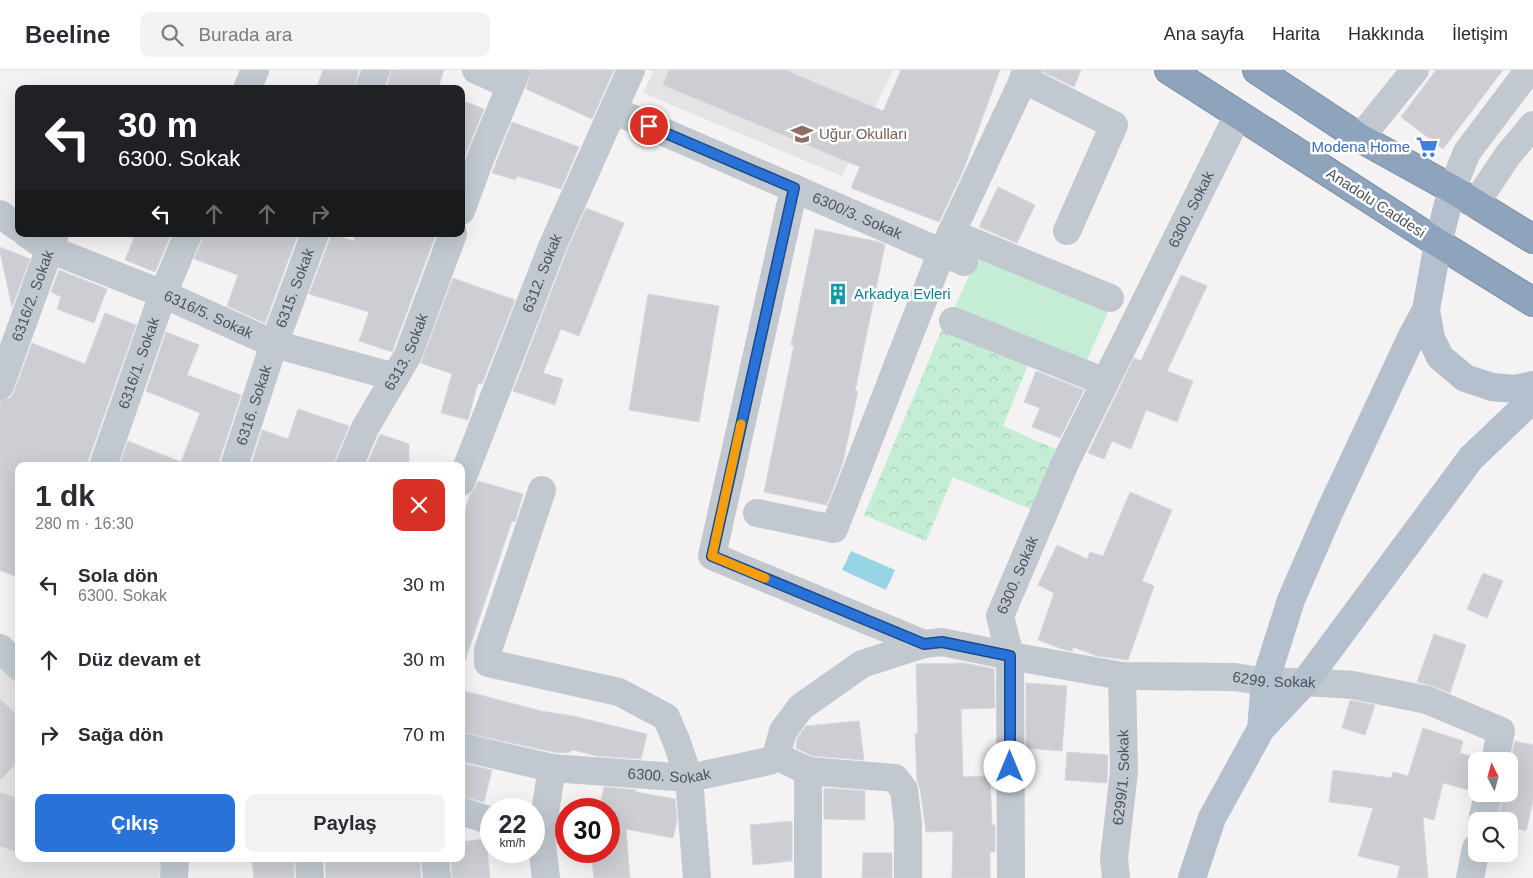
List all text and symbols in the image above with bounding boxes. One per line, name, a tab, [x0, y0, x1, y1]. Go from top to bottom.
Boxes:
search box	[140, 12, 490, 57]
text: Beeline	[25, 21, 110, 48]
icon: search	[158, 21, 186, 49]
text: Burada ara	[198, 24, 292, 45]
text: Ana sayfa	[1164, 24, 1244, 44]
text: Harita	[1272, 24, 1320, 44]
text: Hakkında	[1348, 24, 1424, 44]
text: İletişim	[1452, 24, 1508, 44]
icon: left	[35, 105, 100, 170]
text: 30 m	[118, 105, 198, 144]
pin	[628, 105, 670, 147]
icon: arrive	[635, 112, 663, 140]
school or university icon: Uğur Okulları	[789, 121, 815, 147]
place label: Uğur Okulları	[819, 125, 907, 142]
supermarket icon: Modena Home	[1414, 134, 1440, 160]
place label: Modena Home	[1312, 138, 1410, 155]
text: 6300. Sokak	[118, 146, 240, 171]
street label: Anadolu Caddesi	[1324, 164, 1429, 241]
street label: 6300. Sokak	[1164, 168, 1217, 250]
street label: 6300/3. Sokak	[810, 188, 905, 242]
icon: left	[147, 200, 175, 228]
icon: ahead	[200, 200, 228, 228]
icon: ahead	[253, 200, 281, 228]
icon: right	[306, 200, 334, 228]
street label: 6312. Sokak	[518, 230, 565, 315]
street label: 6315. Sokak	[272, 245, 317, 330]
street label: 6316/2. Sokak	[8, 247, 57, 344]
building icon: Arkadya Evleri	[825, 281, 851, 307]
place label: Arkadya Evleri	[854, 285, 951, 302]
street label: 6316/5. Sokak	[161, 287, 256, 342]
street label: 6313. Sokak	[380, 310, 431, 393]
street label: 6316/1. Sokak	[115, 314, 162, 411]
street label: 6316. Sokak	[232, 362, 275, 447]
text: 1 dk	[35, 479, 95, 512]
button: close	[393, 479, 445, 531]
text: 280 m · 16:30	[35, 515, 134, 532]
street label: 6300. Sokak	[993, 533, 1041, 617]
text: Sola dön	[78, 565, 158, 586]
icon: left	[35, 571, 63, 599]
text: 30 m	[403, 574, 445, 595]
text: 6300. Sokak	[78, 587, 167, 604]
icon: ahead	[35, 646, 63, 674]
text: Düz devam et	[78, 649, 200, 670]
text: 30 m	[403, 649, 445, 670]
street label: 6299. Sokak	[1231, 668, 1317, 691]
icon: right	[35, 721, 63, 749]
text: Sağa dön	[78, 724, 164, 745]
text: 70 m	[403, 724, 445, 745]
street label: 6299/1. Sokak	[1109, 729, 1132, 826]
position arrow	[983, 740, 1035, 792]
north arrow	[1468, 752, 1518, 802]
map controls	[1468, 752, 1518, 862]
street label: 6300. Sokak	[627, 765, 713, 786]
button: Çıkış	[35, 794, 235, 852]
button: Paylaş	[245, 794, 445, 852]
speed limit sign: 30	[555, 798, 620, 863]
text: 22	[499, 810, 526, 838]
button: search	[1468, 812, 1518, 862]
text: km/h	[499, 836, 526, 850]

